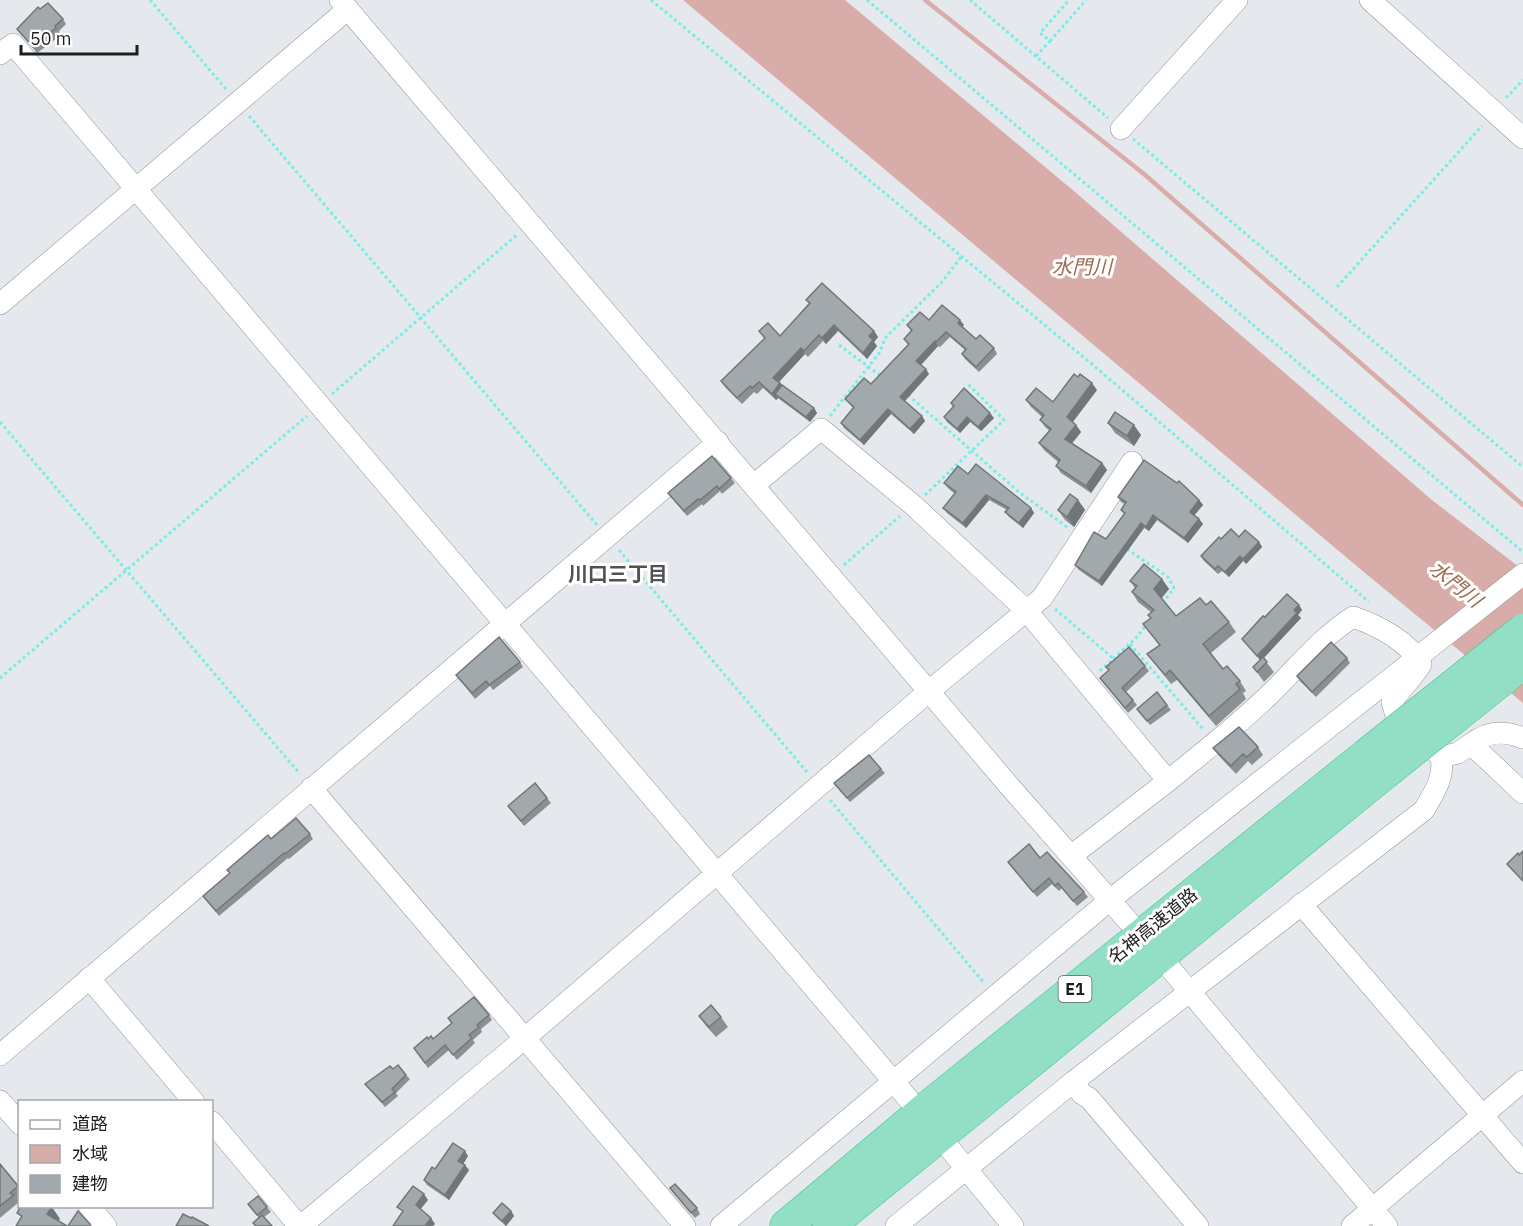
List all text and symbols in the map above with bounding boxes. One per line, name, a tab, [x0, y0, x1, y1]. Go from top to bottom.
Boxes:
scale bar	[21, 18, 136, 56]
text: 50 m	[30, 27, 72, 50]
water label: 水門川	[1052, 253, 1114, 280]
water label: 水門川	[1425, 554, 1490, 614]
district label: 川口三丁目	[568, 560, 668, 587]
street label: 名神高速道路	[1103, 883, 1202, 969]
road number: E1	[1058, 976, 1092, 1002]
legend	[18, 1100, 213, 1208]
text: 道路	[72, 1112, 108, 1135]
text: 水域	[72, 1142, 108, 1165]
text: 建物	[72, 1172, 108, 1195]

